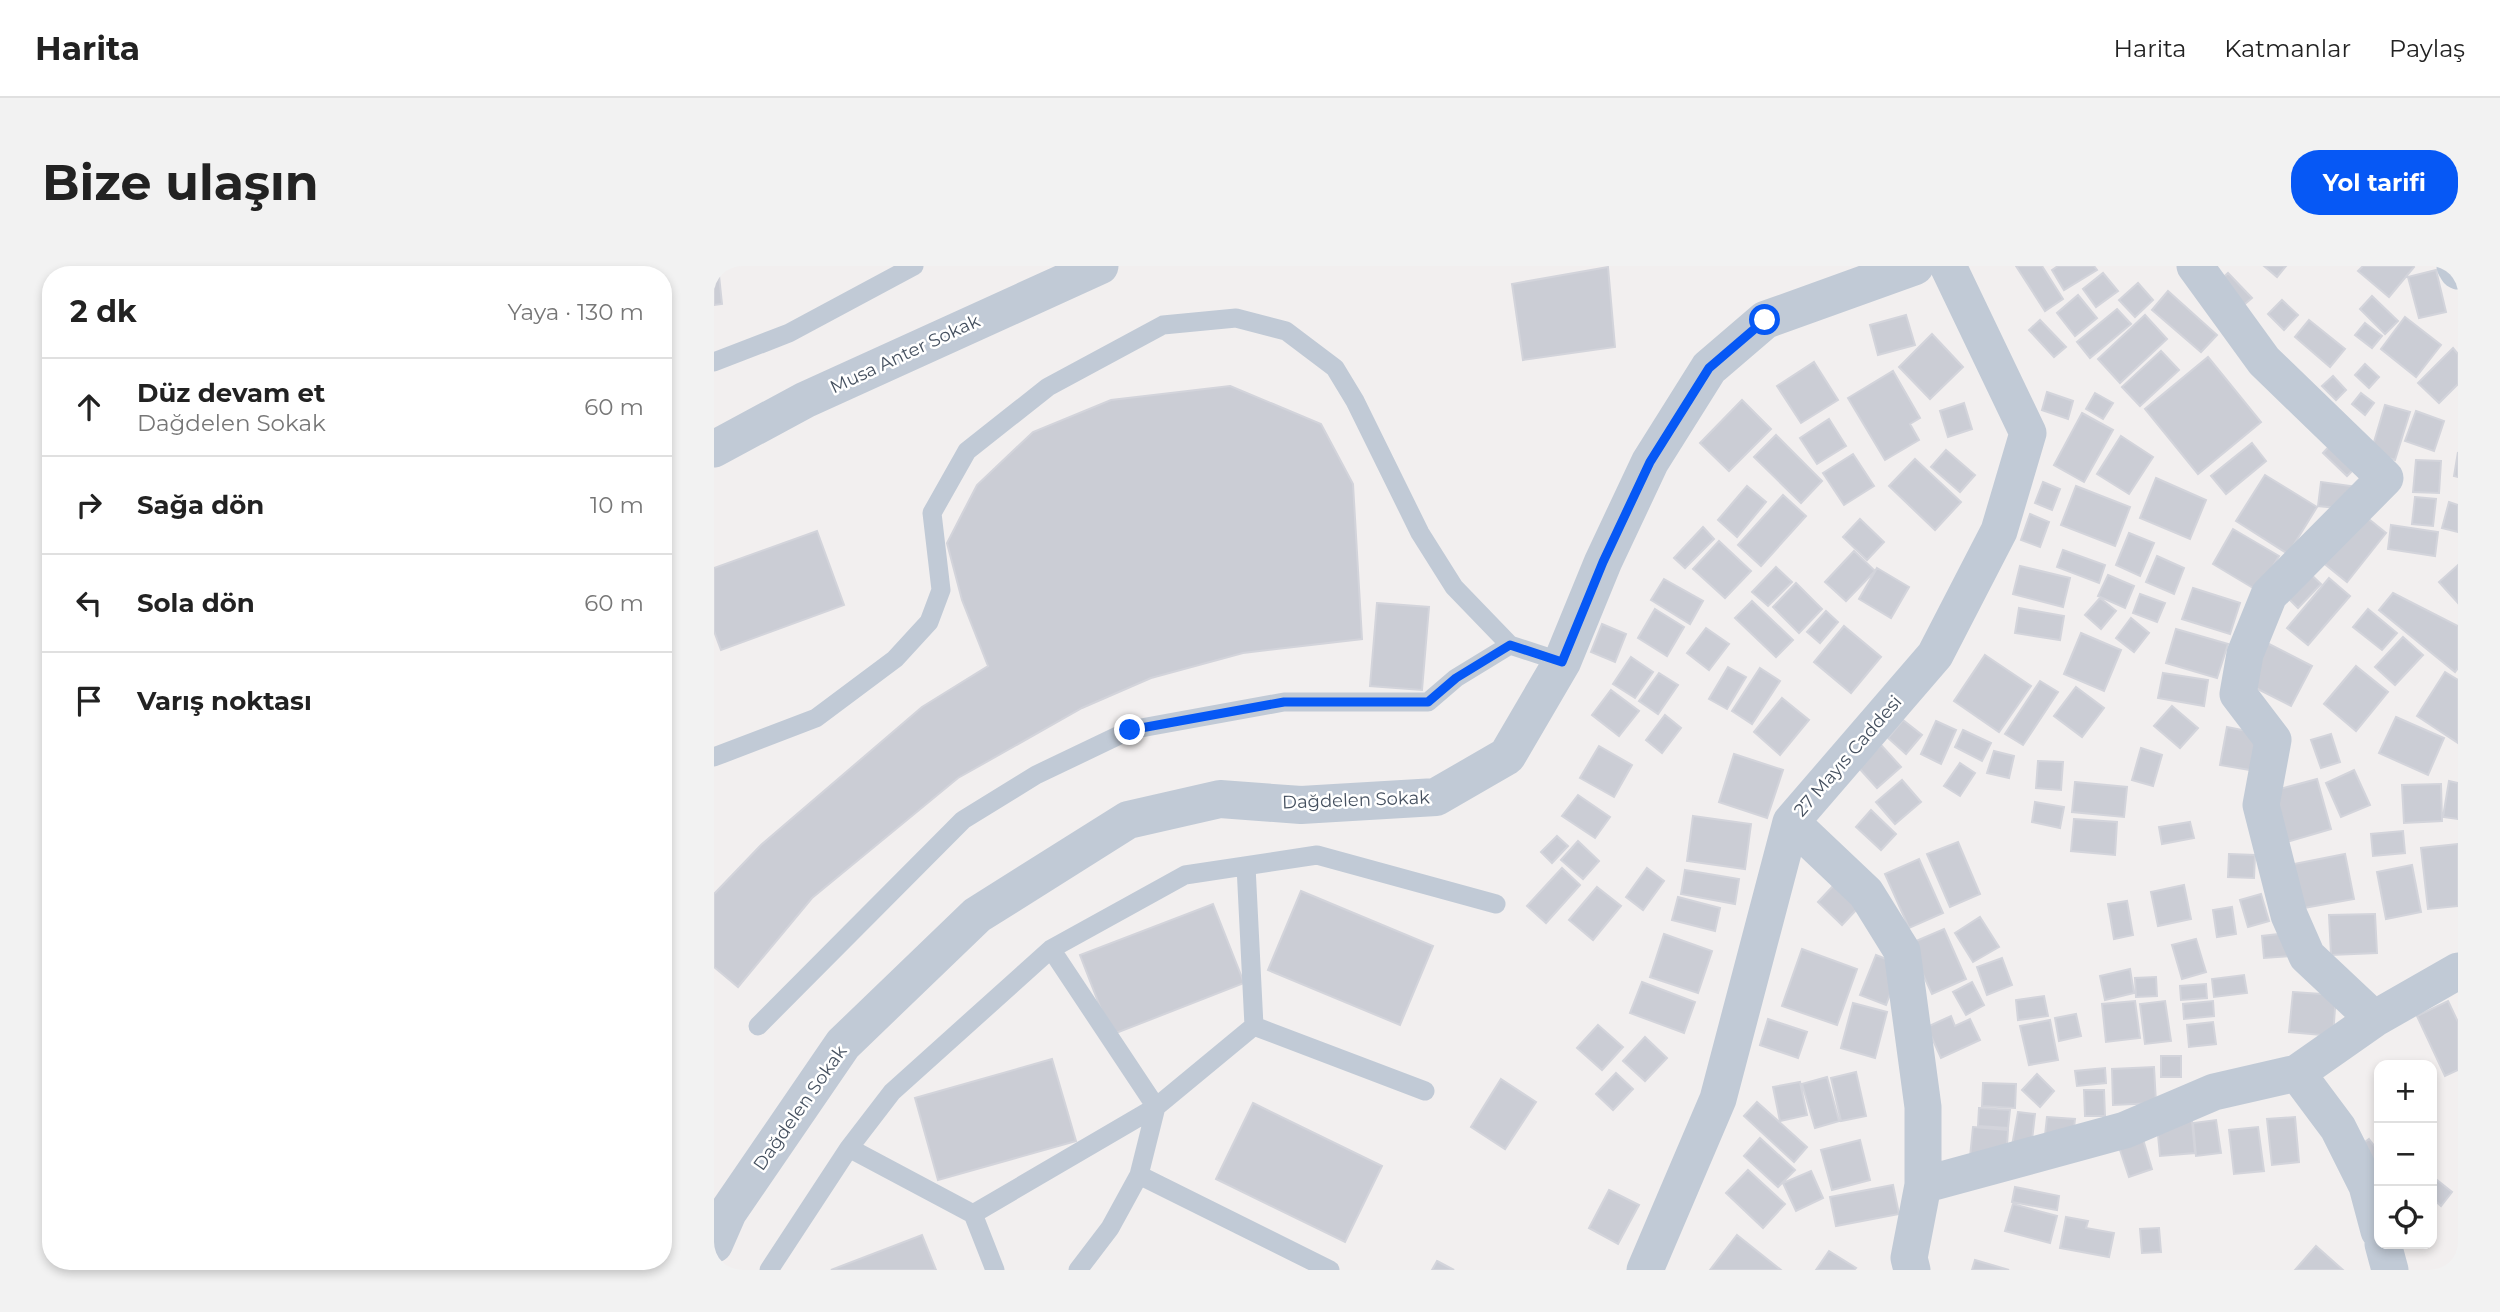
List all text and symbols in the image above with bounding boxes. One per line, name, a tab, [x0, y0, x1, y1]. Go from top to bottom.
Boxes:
text: Harita	[35, 28, 140, 68]
text: Harita	[2114, 34, 2186, 63]
text: Katmanlar	[2224, 34, 2351, 63]
text: Paylaş	[2389, 34, 2465, 63]
button: Yol tarifi	[2291, 150, 2458, 215]
text: Bize ulaşın	[42, 153, 319, 212]
text: 2 dk	[70, 293, 137, 330]
text: Yaya · 130 m	[507, 298, 644, 326]
route start	[1749, 304, 1780, 335]
street label: Musa Anter Sokak	[827, 310, 984, 398]
text: Düz devam et	[137, 377, 325, 409]
icon: ahead	[70, 388, 108, 426]
text: 60 m	[584, 393, 644, 421]
text: Dağdelen Sokak	[137, 409, 326, 437]
icon: right	[70, 486, 108, 524]
text: Sağa dön	[137, 489, 264, 521]
text: 10 m	[590, 491, 644, 519]
icon: left	[70, 584, 108, 622]
text: Sola dön	[137, 587, 255, 619]
text: 60 m	[584, 589, 644, 617]
icon: arrive	[70, 682, 108, 720]
text: Varış noktası	[137, 685, 312, 717]
street label: 27 Mayıs Caddesi	[1789, 691, 1907, 821]
route end	[1114, 714, 1145, 745]
street label: Dağdelen Sokak	[1282, 786, 1430, 814]
street label: Dağdelen Sokak	[749, 1041, 852, 1175]
map controls	[2374, 1060, 2437, 1249]
button: +	[2374, 1060, 2437, 1123]
button: −	[2374, 1123, 2437, 1186]
button: locate	[2374, 1186, 2437, 1249]

